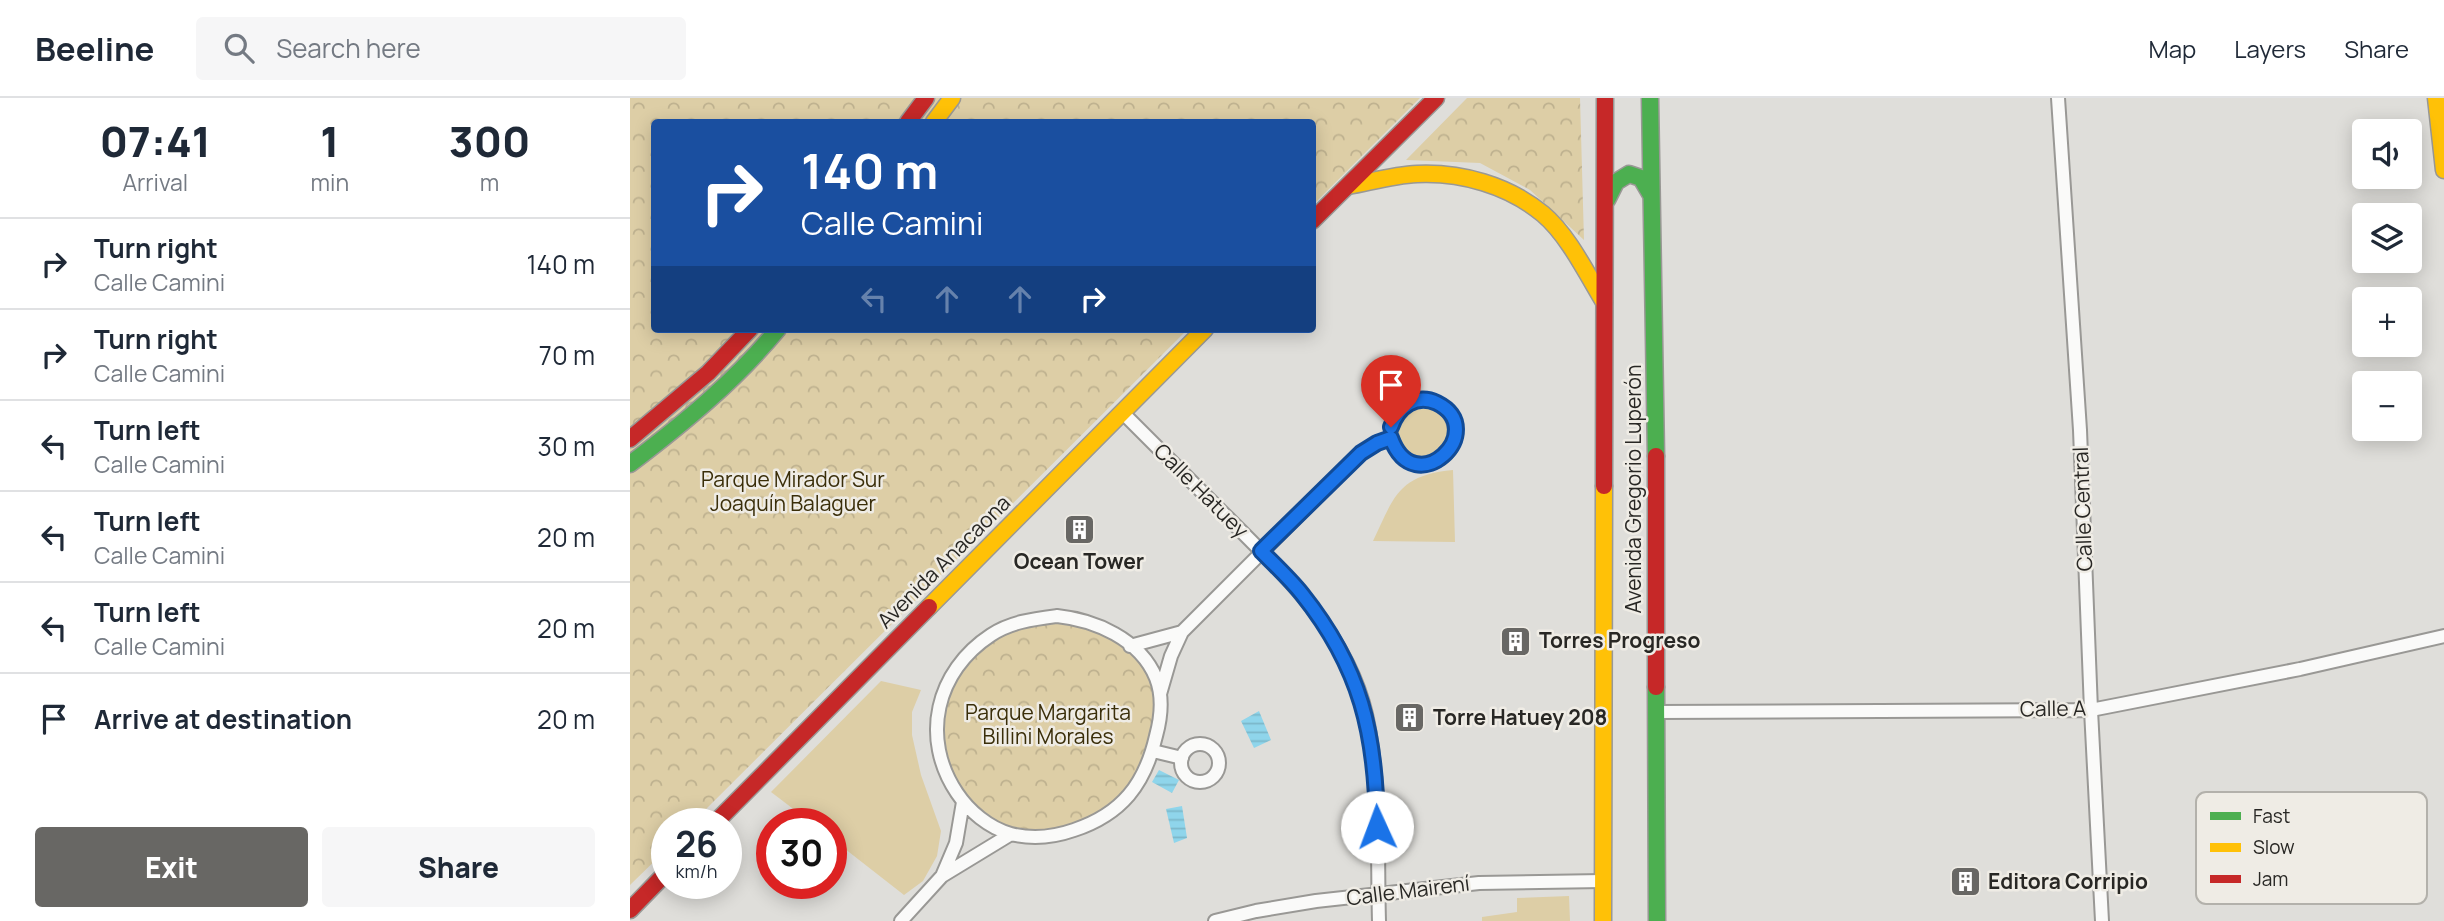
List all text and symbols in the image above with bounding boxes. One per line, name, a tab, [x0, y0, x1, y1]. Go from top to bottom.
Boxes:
search box	[196, 17, 686, 80]
text: Beeline	[35, 26, 154, 71]
icon: search	[220, 29, 258, 67]
text: Search here	[276, 30, 421, 66]
text: Map	[2149, 32, 2196, 65]
text: Layers	[2234, 32, 2306, 65]
text: Share	[2344, 32, 2409, 65]
text: 07:41	[100, 112, 211, 170]
text: 1	[320, 112, 339, 170]
text: 300	[449, 112, 530, 170]
map controls	[2352, 119, 2422, 441]
button: sound	[2352, 119, 2422, 189]
text: 140 m	[801, 137, 938, 204]
icon: right	[686, 147, 777, 238]
text: Arrival	[122, 166, 188, 198]
text: min	[311, 166, 349, 198]
text: m	[480, 166, 499, 198]
text: Calle Camini	[801, 201, 983, 245]
button: layers	[2352, 203, 2422, 273]
text: Turn right	[94, 230, 218, 266]
icon: right	[35, 245, 73, 283]
text: 140 m	[526, 246, 595, 282]
text: Calle Camini	[94, 266, 225, 298]
icon: left	[855, 280, 893, 318]
icon: ahead	[928, 280, 966, 318]
icon: ahead	[1001, 280, 1039, 318]
icon: right	[1074, 280, 1112, 318]
button: +	[2352, 287, 2422, 357]
text: Turn right	[94, 321, 218, 357]
icon: right	[35, 336, 73, 374]
text: 70 m	[539, 337, 595, 373]
pin	[1361, 355, 1421, 427]
text: Calle Camini	[94, 357, 225, 389]
street label: Avenida Gregorio Luperón	[1619, 365, 1647, 613]
icon: arrive	[1372, 366, 1410, 404]
button: −	[2352, 371, 2422, 441]
text: Turn left	[94, 412, 201, 448]
icon: left	[35, 427, 73, 465]
text: 30 m	[538, 428, 595, 464]
street label: Calle Hatuey	[1148, 437, 1255, 544]
street label: Calle Central	[2066, 446, 2098, 572]
text: Calle Camini	[94, 448, 225, 480]
park label: Parque Mirador Sur Joaquín Balaguer	[701, 465, 885, 517]
street label: Avenida Anacaona	[871, 489, 1016, 634]
text: Turn left	[94, 503, 201, 539]
building icon: Ocean Tower	[1062, 513, 1096, 547]
icon: left	[35, 518, 73, 556]
text: 20 m	[537, 519, 595, 555]
text: Calle Camini	[94, 539, 225, 571]
place label: Ocean Tower	[1014, 547, 1144, 575]
text: Turn left	[94, 594, 201, 630]
icon: left	[35, 609, 73, 647]
text: 20 m	[537, 610, 595, 646]
building icon: Torres Progreso	[1499, 624, 1533, 658]
place label: Torres Progreso	[1539, 626, 1700, 654]
text: Calle Camini	[94, 630, 225, 662]
street label: Calle A	[2020, 693, 2086, 723]
park label: Parque Margarita Billini Morales	[965, 698, 1131, 750]
icon: arrive	[35, 700, 73, 738]
text: Arrive at destination	[94, 701, 352, 737]
text: 20 m	[537, 701, 595, 737]
building icon: Torre Hatuey 208	[1393, 701, 1427, 735]
place label: Torre Hatuey 208	[1433, 703, 1607, 731]
position arrow	[1340, 790, 1414, 864]
legend	[2196, 792, 2427, 904]
text: Fast	[2253, 803, 2290, 829]
speed limit sign: 30	[756, 808, 847, 899]
text: 26	[675, 820, 718, 868]
button: Exit	[35, 827, 308, 907]
button: Share	[322, 827, 595, 907]
text: Slow	[2253, 834, 2295, 860]
text: km/h	[676, 859, 717, 883]
building icon: Editora Corripio	[1948, 865, 1982, 899]
text: Jam	[2253, 866, 2288, 892]
place label: Editora Corripio	[1988, 867, 2148, 895]
street label: Calle Mairení	[1345, 869, 1471, 911]

